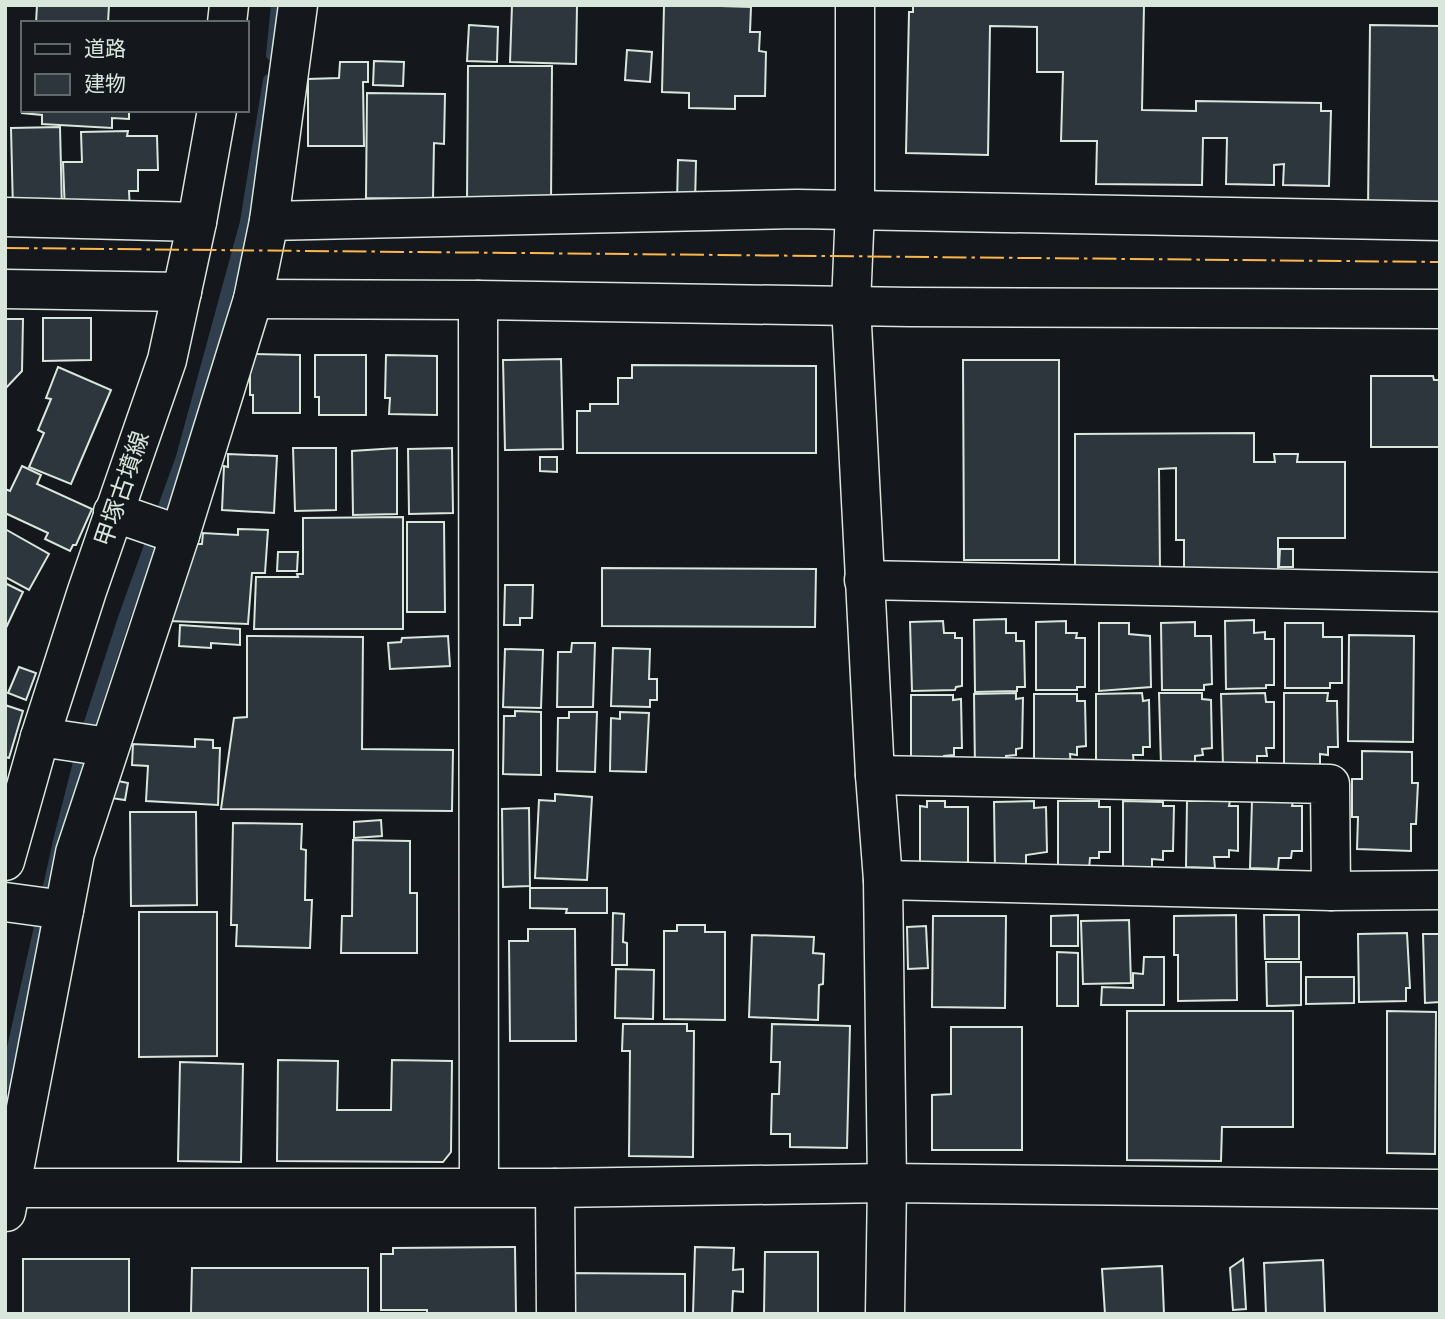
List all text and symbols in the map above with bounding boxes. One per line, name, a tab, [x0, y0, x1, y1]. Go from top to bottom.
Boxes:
legend	[21, 21, 248, 112]
text: 道路	[84, 35, 126, 62]
text: 建物	[84, 70, 126, 97]
street label: 甲塚古墳線	[87, 427, 156, 551]

